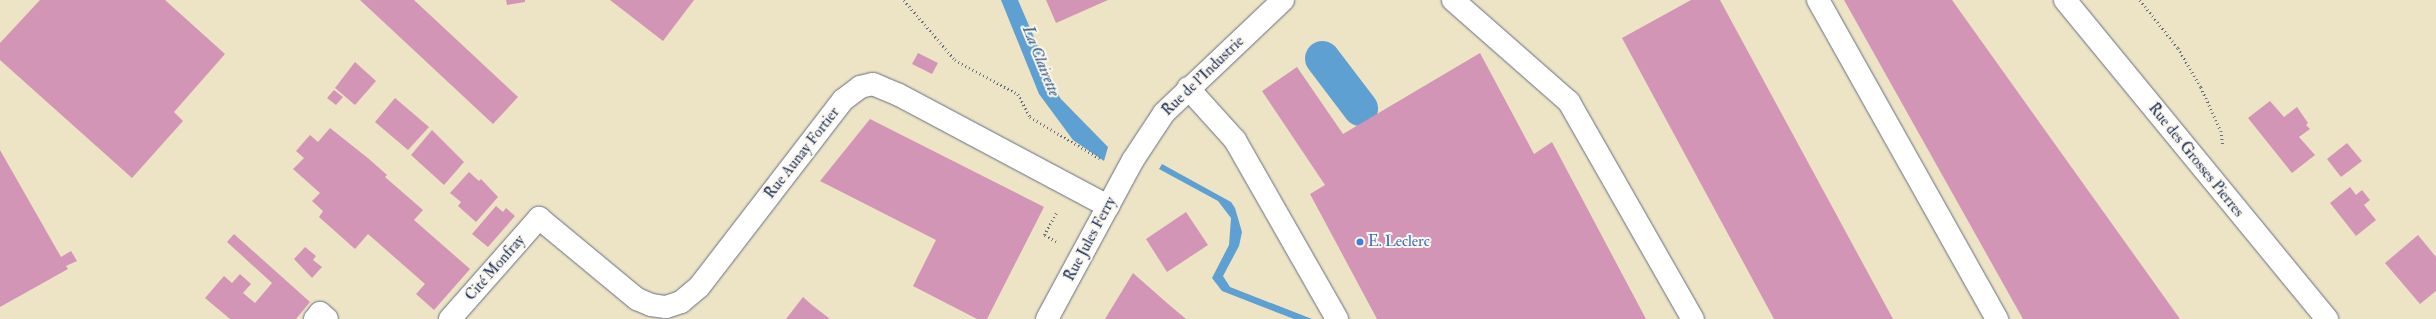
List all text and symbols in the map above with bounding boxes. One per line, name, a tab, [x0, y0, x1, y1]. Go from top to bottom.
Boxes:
water label: La Clairette	[1018, 23, 1064, 99]
street label: Rue de l'Industrie	[1158, 32, 1248, 120]
street label: Rue des Grosses Pierres	[2145, 99, 2247, 221]
street label: Rue Aunay Fortier	[761, 104, 843, 202]
street label: Rue Jules Ferry	[1060, 194, 1120, 284]
street label: Cité Monfray	[462, 231, 528, 305]
place label: E. Leclerc	[1368, 233, 1430, 251]
marker: E. Leclerc	[1355, 237, 1365, 247]

